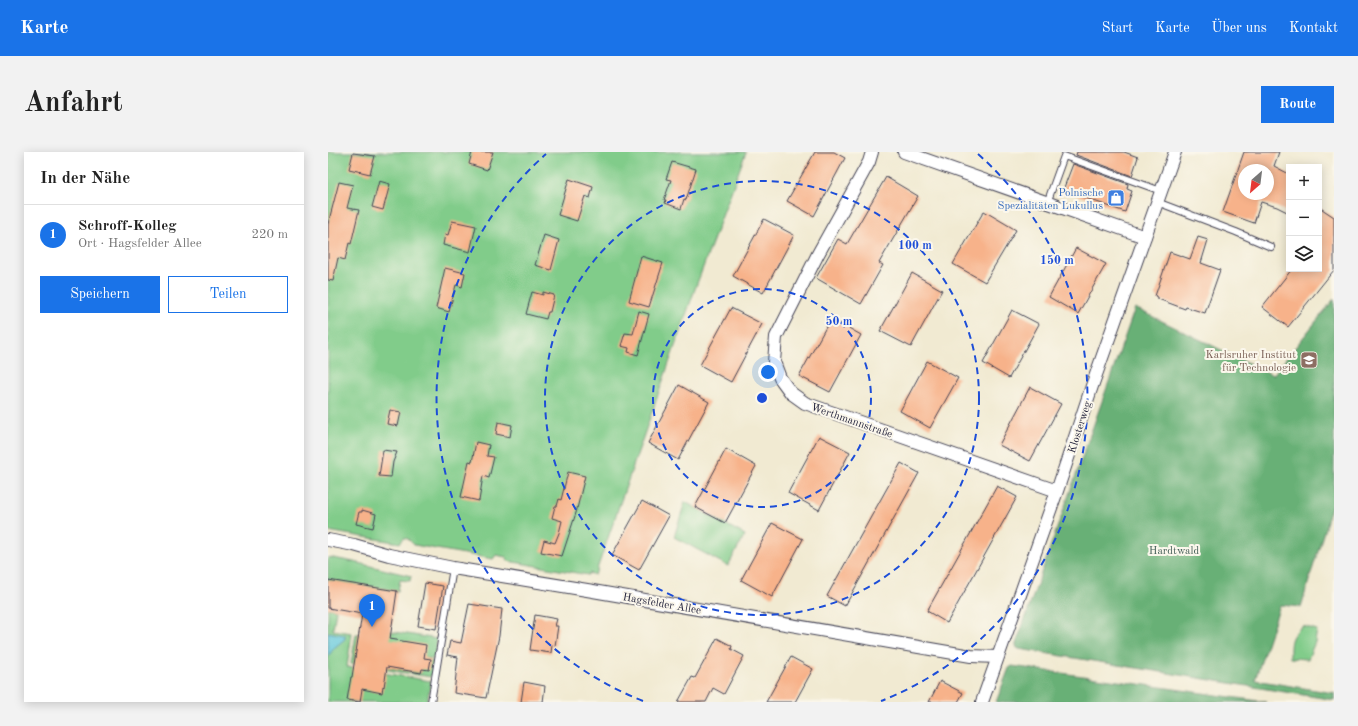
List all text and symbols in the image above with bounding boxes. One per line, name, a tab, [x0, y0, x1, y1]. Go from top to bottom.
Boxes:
text: Karte	[20, 19, 68, 38]
text: Start	[1102, 21, 1133, 35]
text: Karte	[1155, 21, 1190, 35]
text: Über uns	[1212, 21, 1267, 35]
text: Kontakt	[1289, 21, 1338, 35]
button: Route	[1261, 86, 1334, 123]
text: Anfahrt	[24, 90, 123, 118]
north arrow	[1238, 164, 1274, 200]
map controls	[1286, 164, 1322, 272]
button: +	[1286, 164, 1322, 200]
text: In der Nähe	[40, 170, 130, 187]
place label: Polnische Spezialitäten Lukullus	[998, 188, 1103, 212]
shop icon: Polnische Spezialitäten Lukullus	[1106, 188, 1126, 208]
button: −	[1286, 200, 1322, 236]
text: Schroff-Kolleg	[78, 219, 177, 234]
text: 1	[49, 228, 57, 241]
text: 220 m	[251, 228, 288, 241]
button: layers	[1286, 236, 1322, 272]
text: Ort · Hagsfelder Allee	[78, 237, 202, 250]
text: 100 m	[898, 240, 932, 252]
text: 150 m	[1040, 254, 1074, 267]
button: Speichern	[40, 276, 160, 313]
button: Teilen	[168, 276, 288, 313]
text: 50 m	[826, 315, 853, 328]
place label: Karlsruher Institut für Technologie	[1206, 350, 1296, 374]
school or university icon: Karlsruher Institut für Technologie	[1299, 350, 1319, 370]
your location	[758, 362, 778, 382]
centre of rings	[755, 391, 769, 405]
street label: Klosterweg	[1067, 400, 1094, 455]
street label: Werthmannstraße	[809, 402, 894, 441]
park label: Hardtwald	[1149, 546, 1200, 557]
street label: Hagsfelder Allee	[622, 592, 702, 617]
pin: 1	[359, 594, 385, 627]

